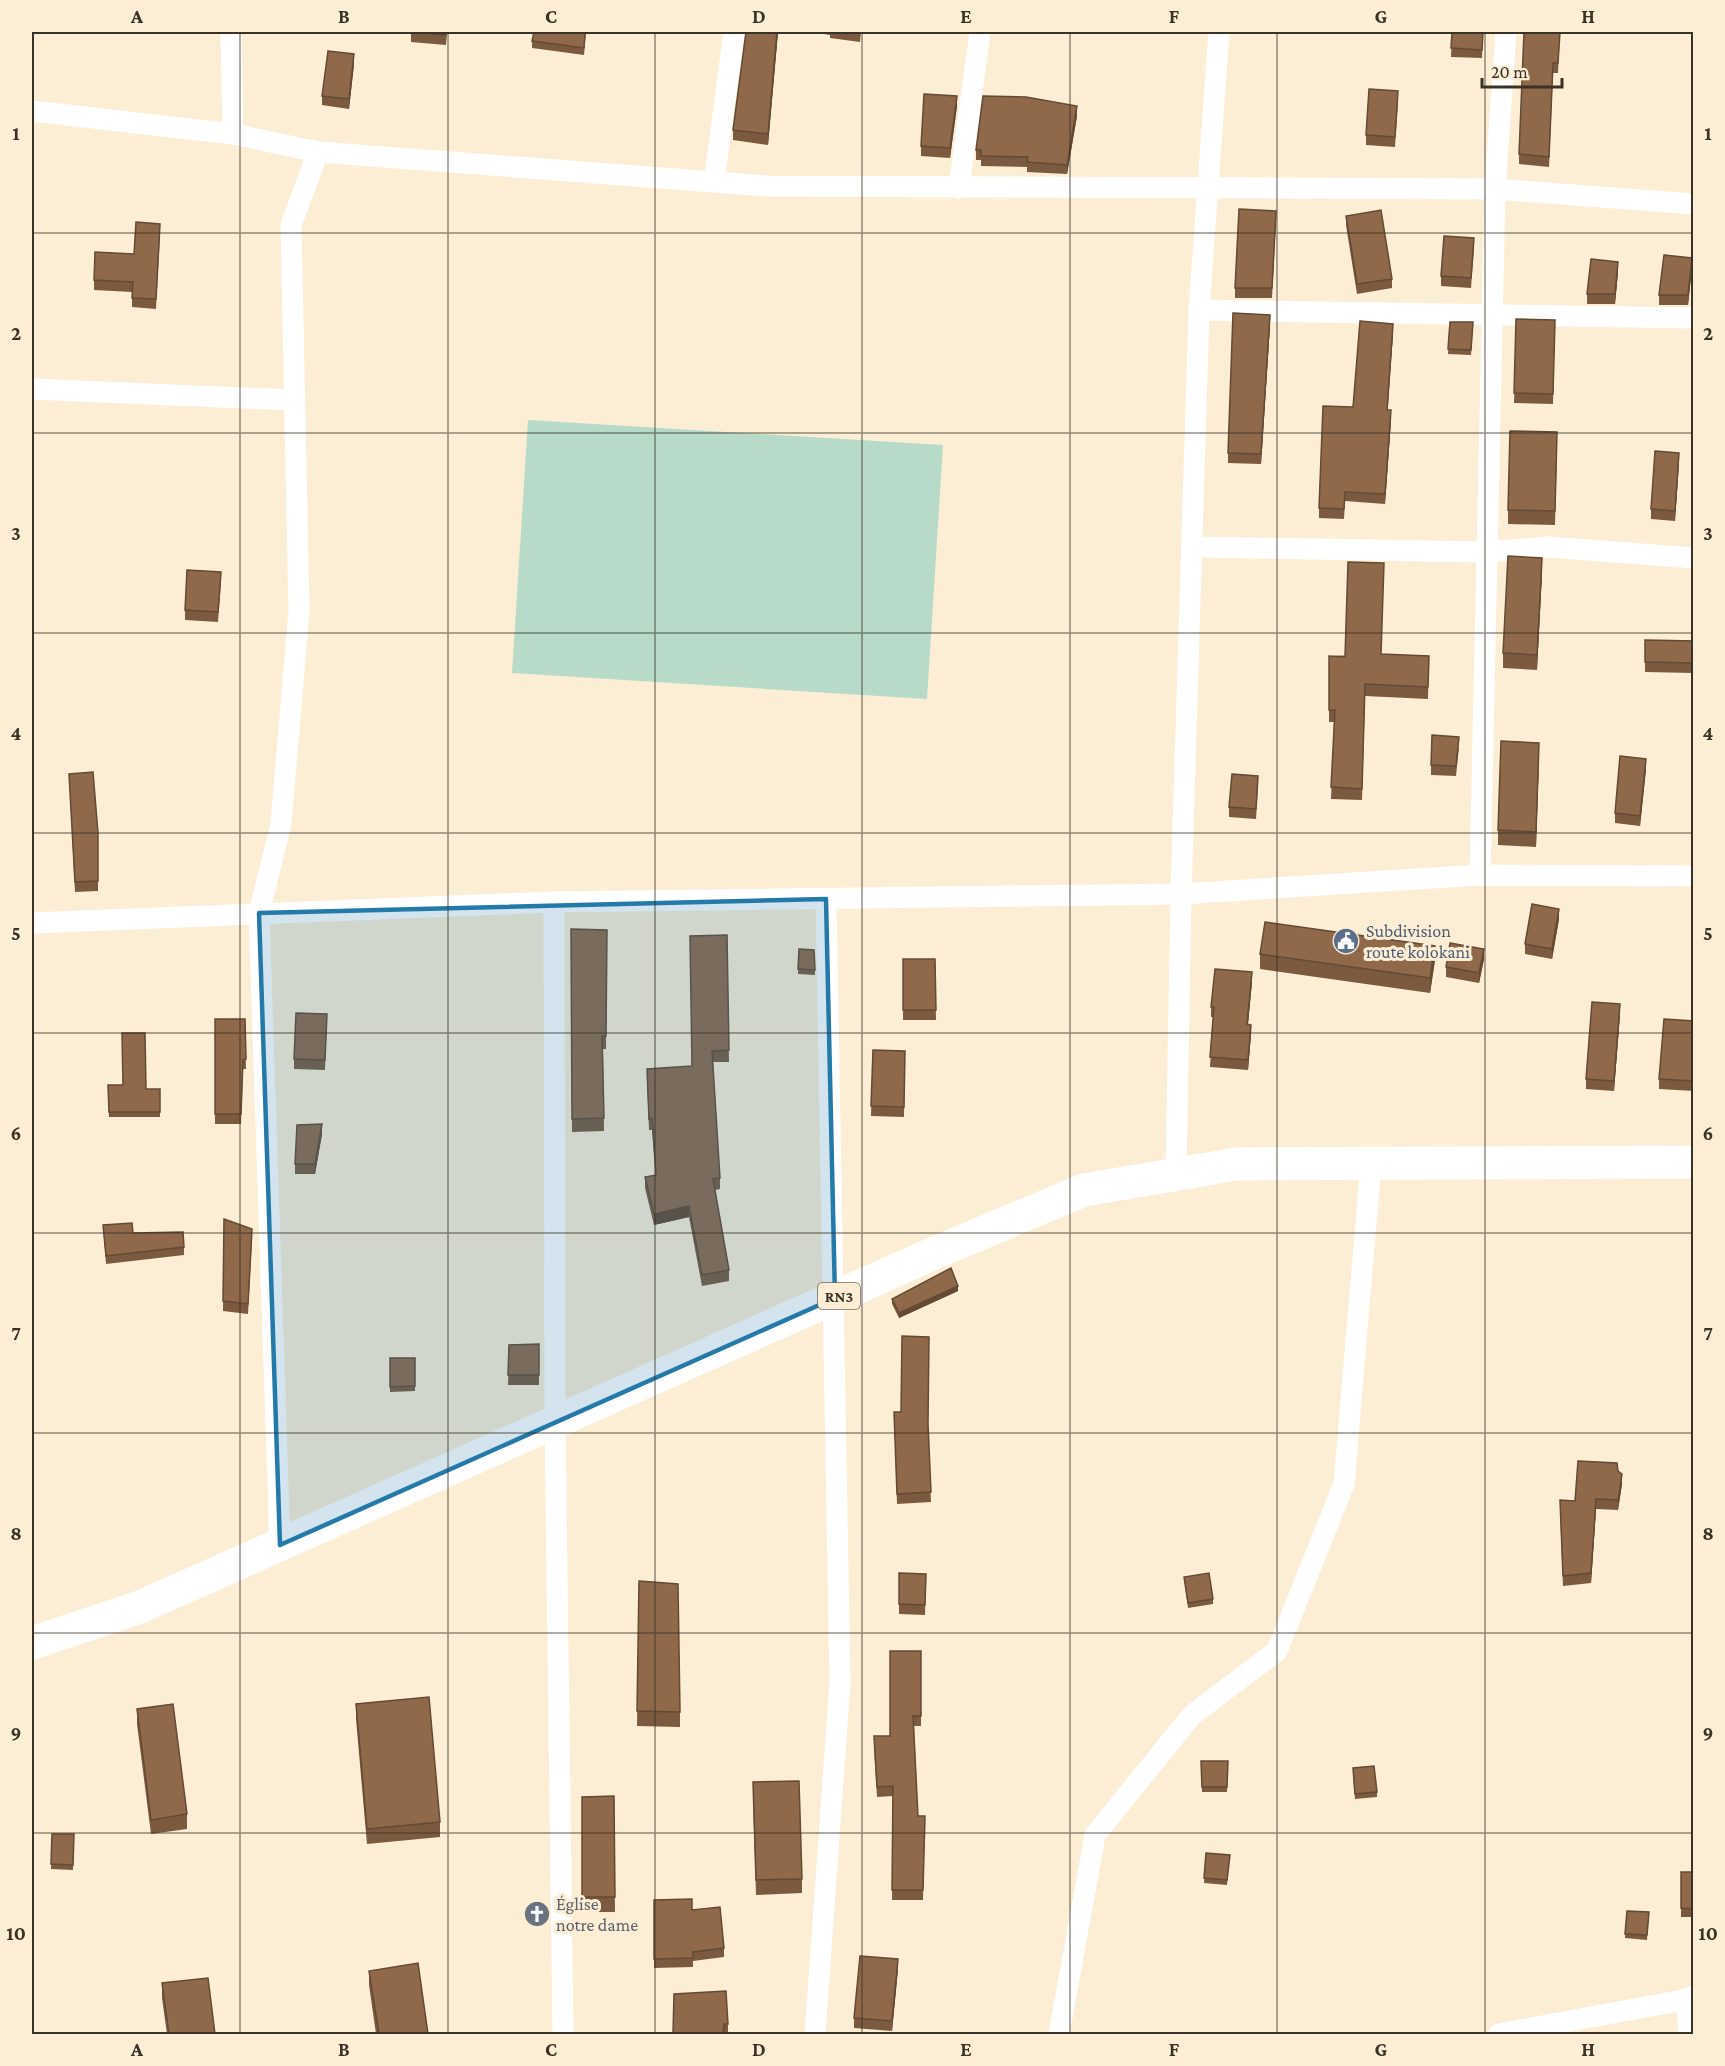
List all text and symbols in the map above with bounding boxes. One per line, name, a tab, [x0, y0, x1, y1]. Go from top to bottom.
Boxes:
text: A	[130, 5, 144, 27]
text: B	[338, 5, 350, 27]
text: C	[545, 5, 557, 27]
text: D	[752, 5, 766, 27]
text: E	[960, 5, 972, 27]
text: F	[1169, 5, 1180, 27]
text: G	[1375, 5, 1388, 27]
text: H	[1581, 5, 1595, 27]
scale bar	[1482, 51, 1562, 89]
text: 20 m	[1491, 62, 1528, 82]
text: 1	[12, 122, 20, 144]
text: 1	[1704, 122, 1712, 144]
text: 2	[11, 322, 21, 344]
text: 2	[1703, 322, 1713, 344]
text: 3	[11, 522, 21, 544]
text: 3	[1703, 522, 1713, 544]
text: 4	[11, 722, 22, 744]
text: 4	[1703, 722, 1714, 744]
place label: Subdivision route kolokani	[1366, 921, 1470, 962]
text: 5	[11, 922, 21, 944]
text: 5	[1703, 922, 1713, 944]
public building icon: Subdivision route kolokani	[1331, 926, 1361, 956]
text: 6	[11, 1122, 21, 1144]
text: 6	[1703, 1122, 1713, 1144]
road number: RN3	[818, 1283, 860, 1309]
text: 7	[11, 1322, 21, 1344]
text: 7	[1703, 1322, 1713, 1344]
text: 8	[10, 1522, 22, 1544]
text: 8	[1702, 1522, 1714, 1544]
text: 9	[11, 1722, 21, 1744]
text: 9	[1703, 1722, 1713, 1744]
place label: Église notre dame	[556, 1894, 638, 1935]
church icon: Église notre dame	[522, 1899, 552, 1929]
text: 10	[6, 1922, 26, 1944]
text: 10	[1698, 1922, 1718, 1944]
text: A	[130, 2038, 144, 2060]
text: B	[338, 2038, 350, 2060]
text: C	[545, 2038, 557, 2060]
text: D	[752, 2038, 766, 2060]
text: E	[960, 2038, 972, 2060]
text: F	[1169, 2038, 1180, 2060]
text: G	[1375, 2038, 1388, 2060]
text: H	[1581, 2038, 1595, 2060]

